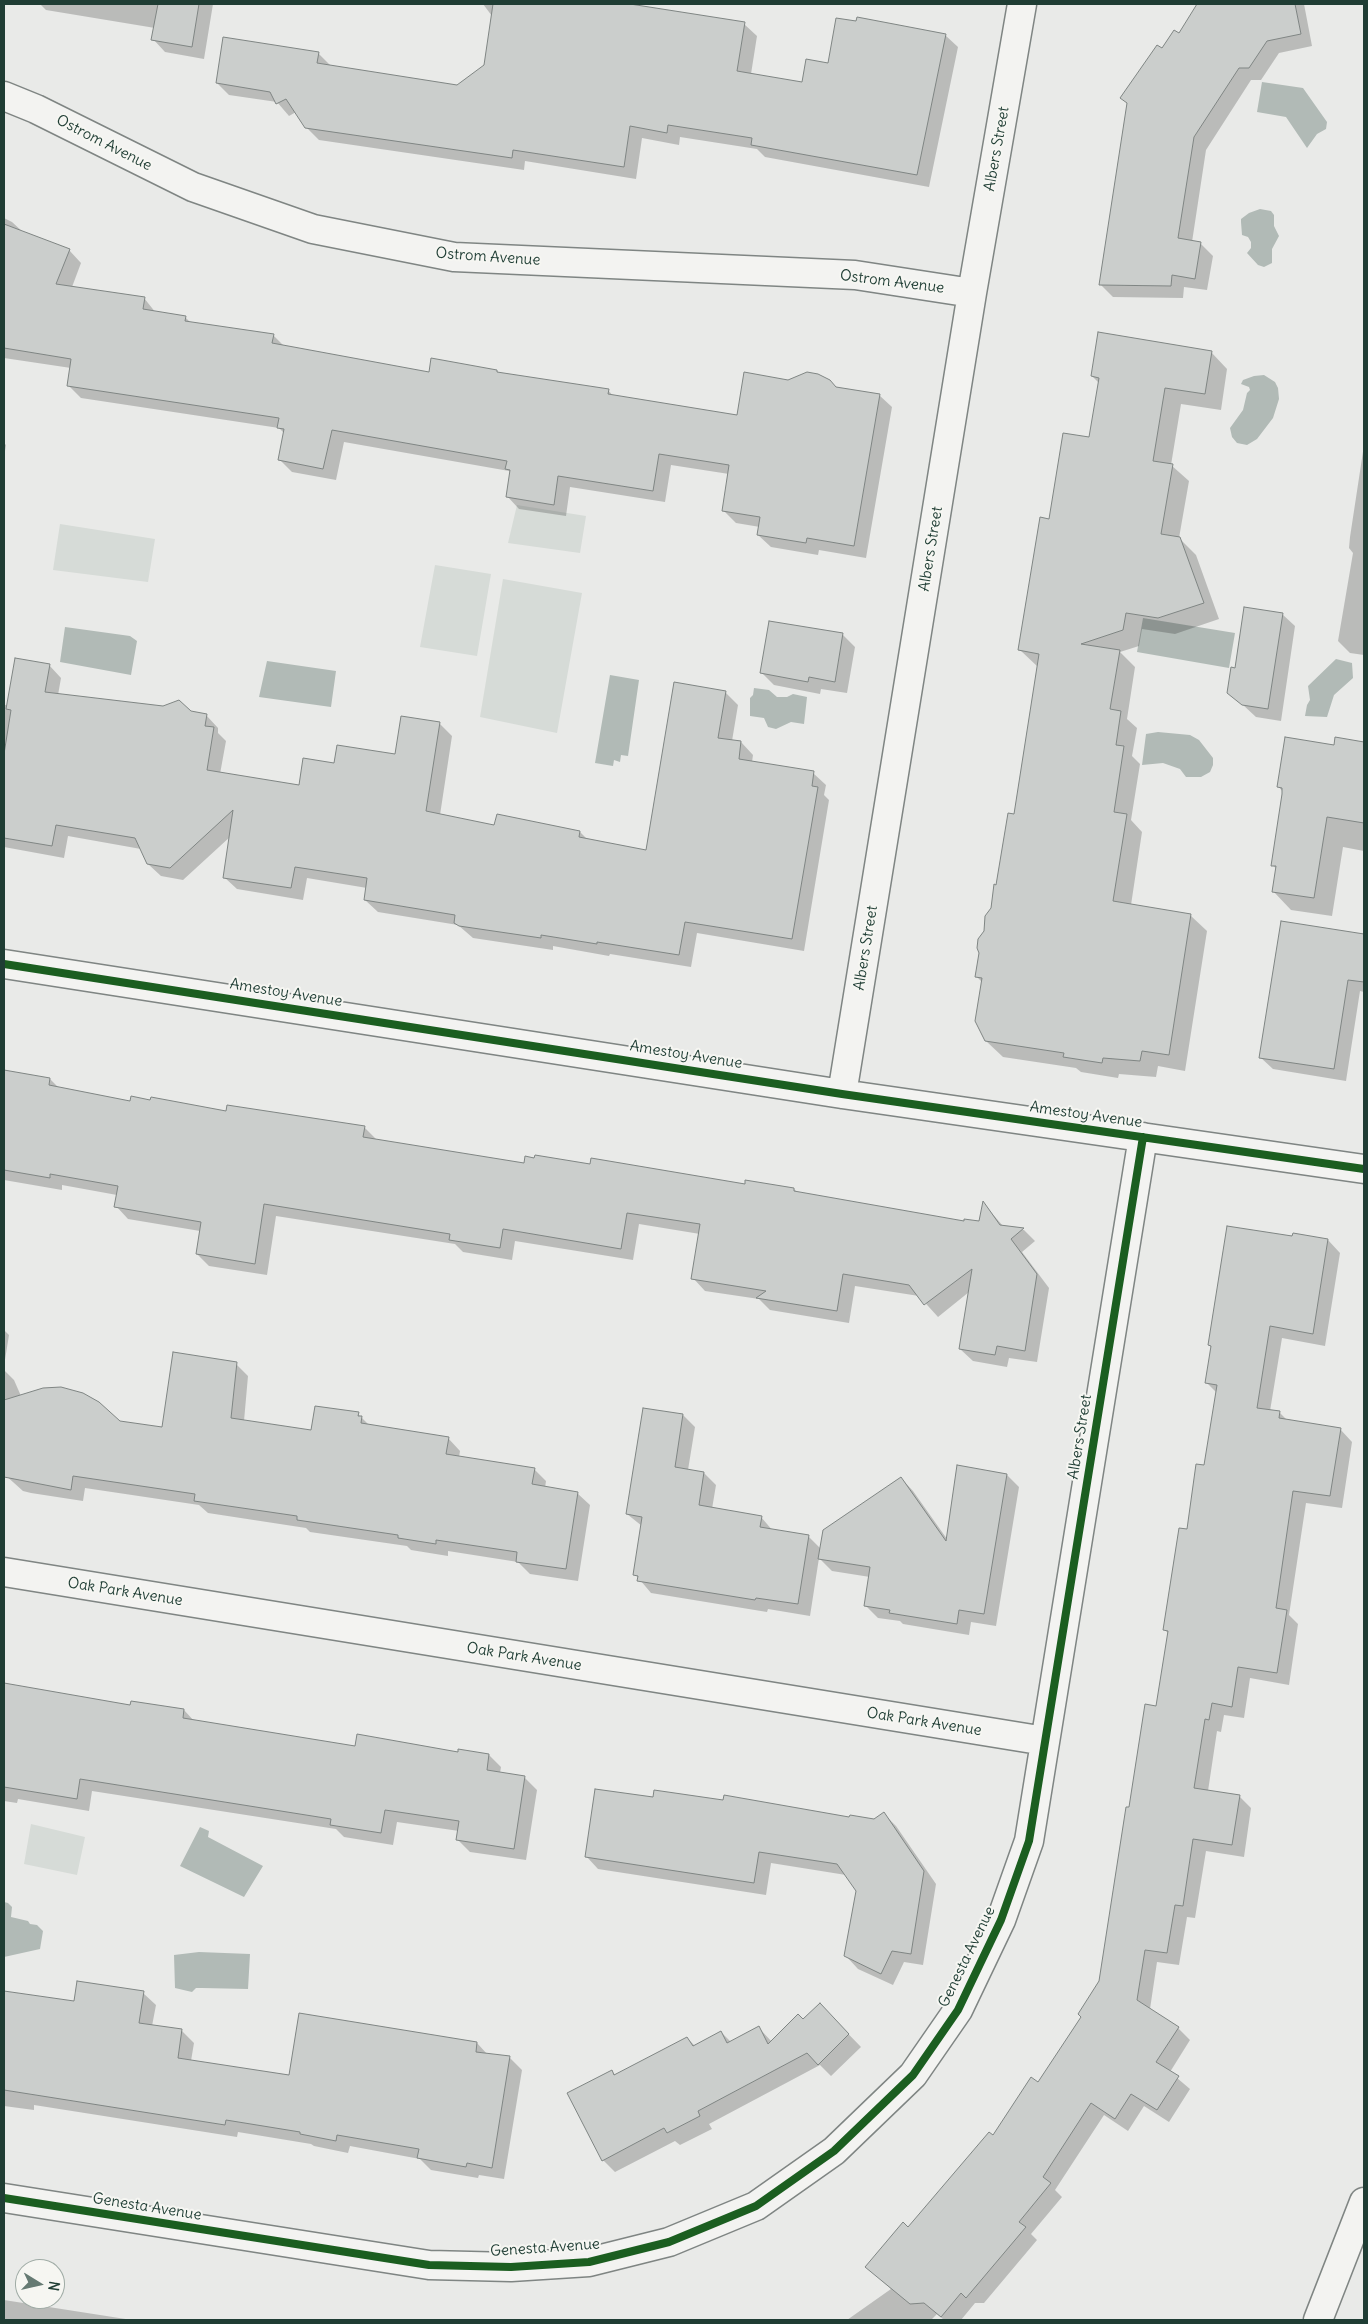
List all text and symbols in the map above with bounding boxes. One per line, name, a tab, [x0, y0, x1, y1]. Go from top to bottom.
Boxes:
street label: Albers Street	[981, 105, 1013, 193]
street label: Ostrom Avenue	[53, 111, 155, 175]
street label: Ostrom Avenue	[435, 244, 541, 270]
street label: Ostrom Avenue	[839, 267, 945, 297]
street label: Albers Street	[915, 505, 947, 593]
street label: Albers Street	[850, 904, 882, 992]
street label: Amestoy Avenue	[229, 975, 343, 1011]
street label: Amestoy Avenue	[629, 1037, 743, 1073]
street label: Amestoy Avenue	[1029, 1098, 1143, 1132]
street label: Albers Street	[1064, 1393, 1096, 1481]
street label: Oak Park Avenue	[66, 1574, 184, 1610]
street label: Oak Park Avenue	[465, 1639, 583, 1675]
street label: Oak Park Avenue	[865, 1704, 983, 1740]
street label: Genesta Avenue	[935, 1904, 999, 2010]
street label: Genesta Avenue	[91, 2190, 203, 2224]
street label: Genesta Avenue	[490, 2235, 600, 2261]
north arrow	[15, 2259, 65, 2309]
text: N	[44, 2280, 63, 2292]

